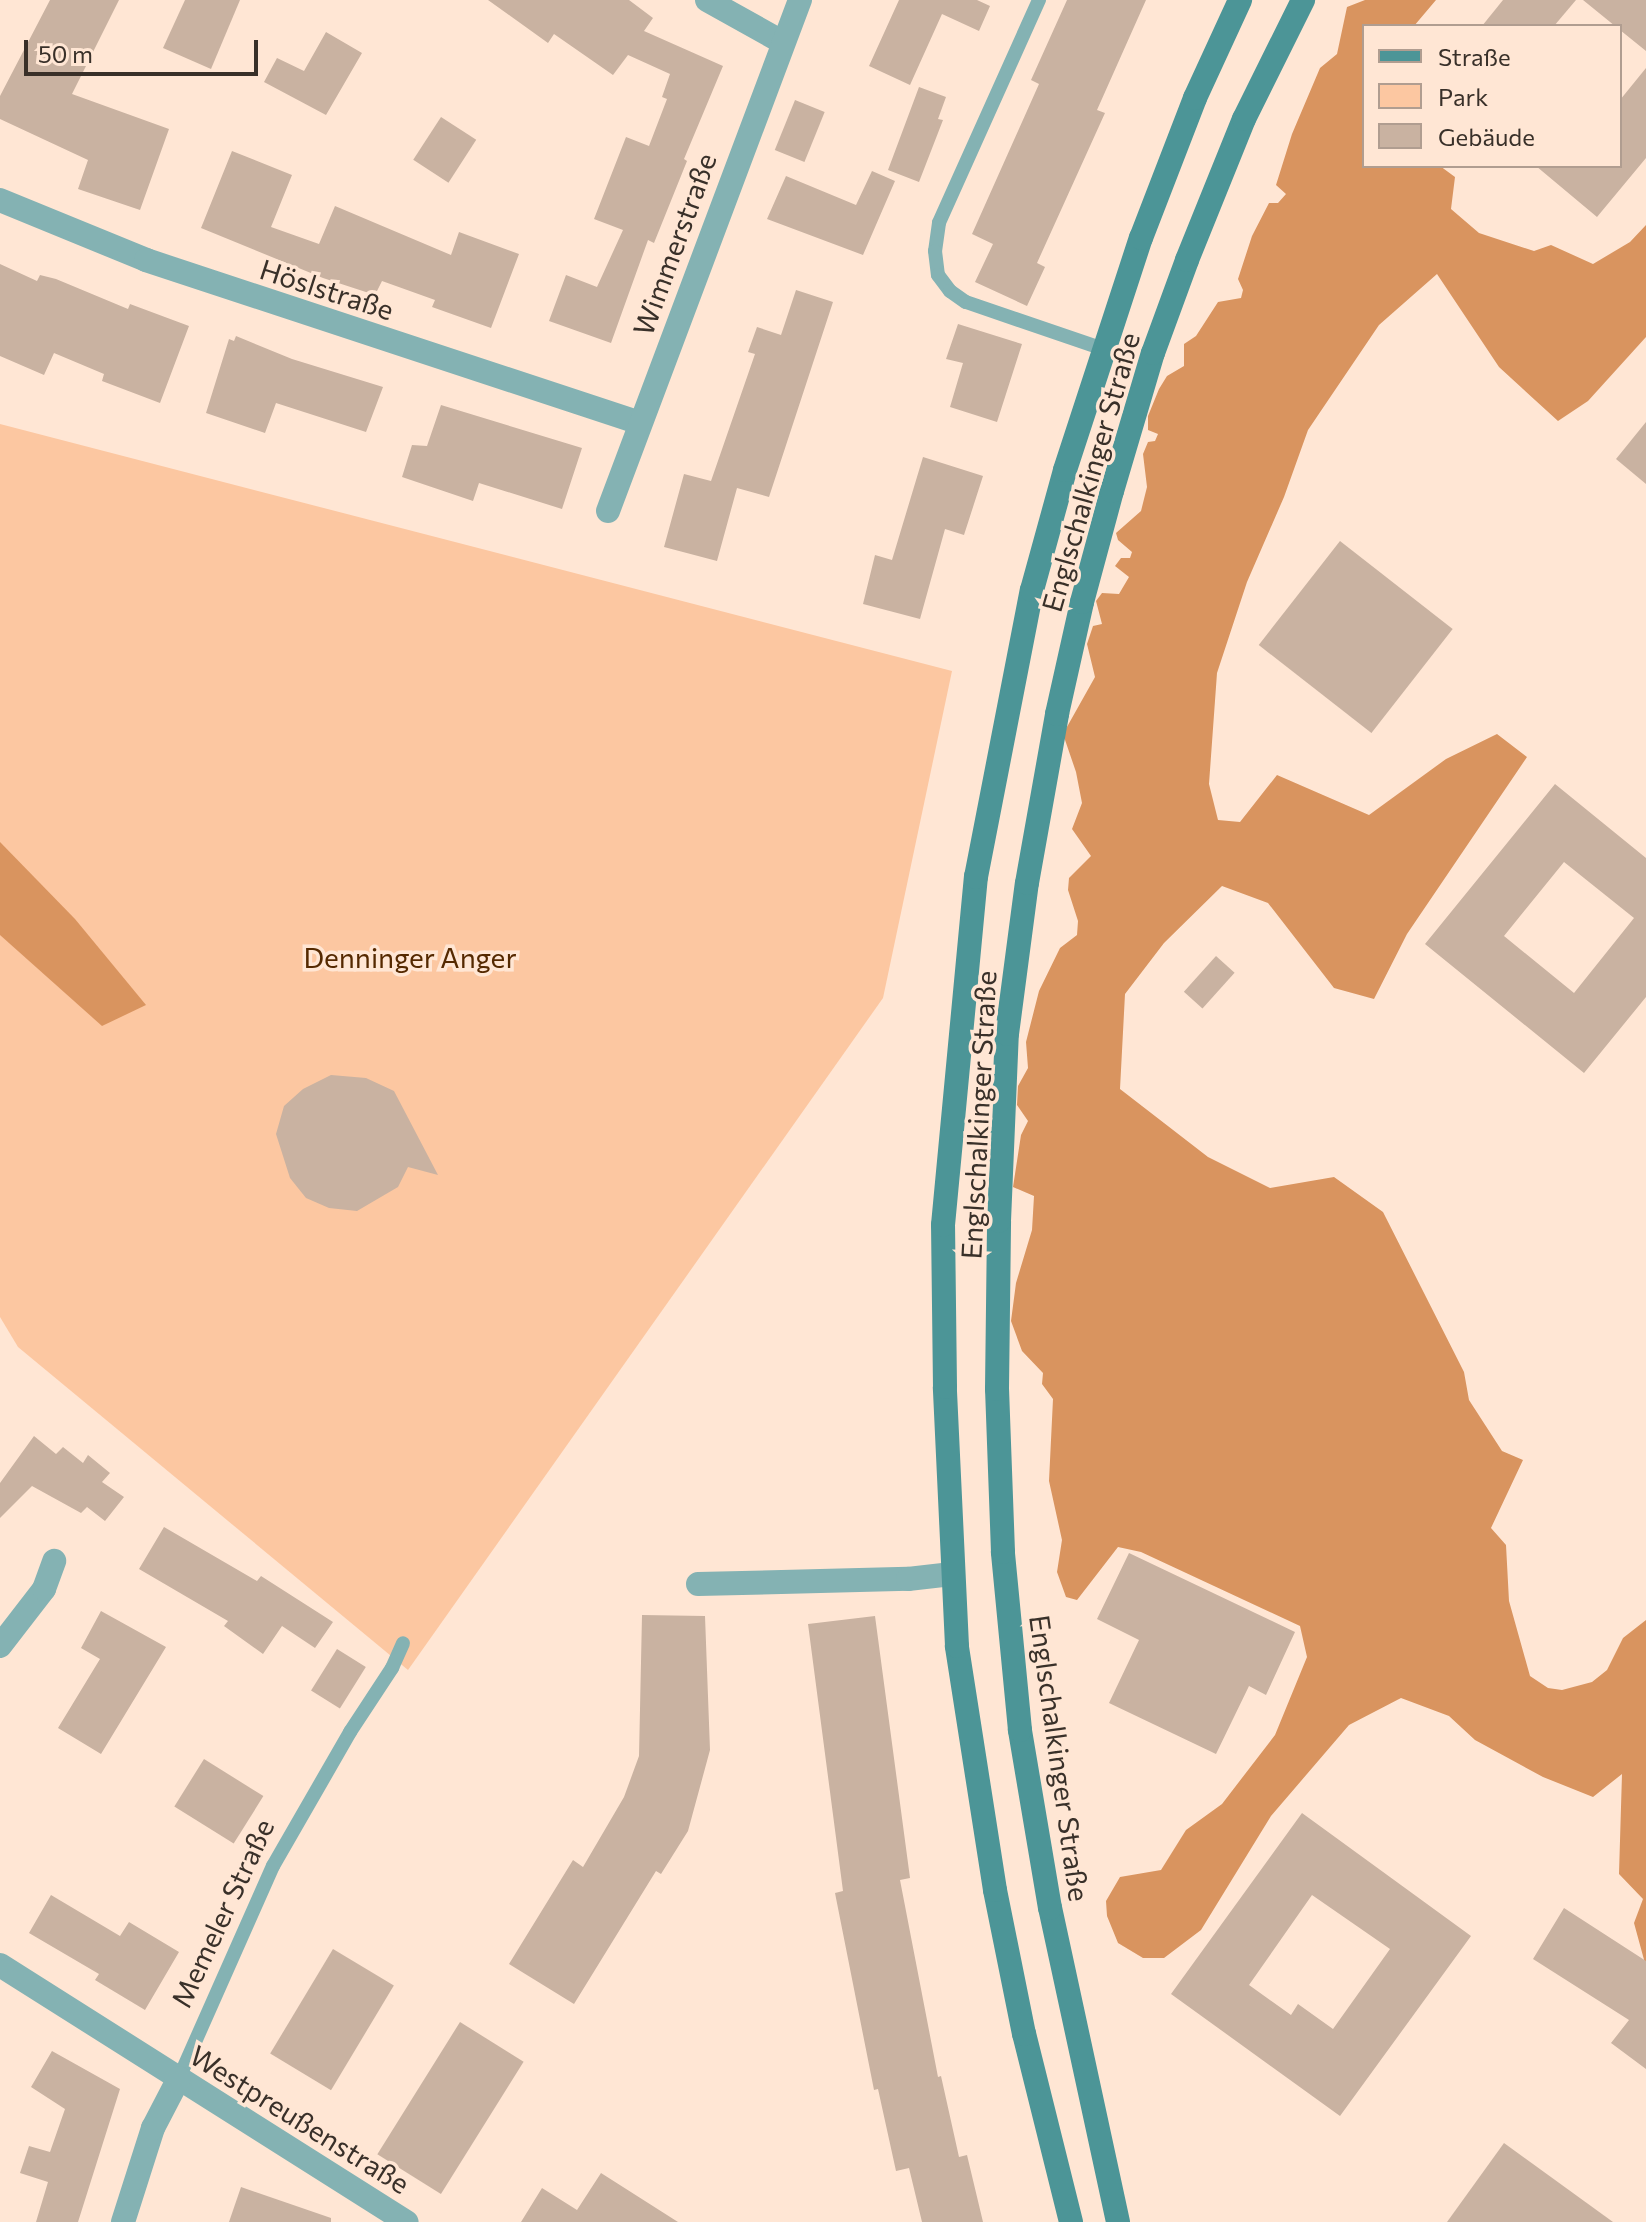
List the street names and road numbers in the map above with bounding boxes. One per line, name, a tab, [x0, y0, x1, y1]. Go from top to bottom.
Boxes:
street label: Wimmerstraße	[625, 148, 723, 340]
street label: Höslstraße	[256, 252, 398, 326]
street label: Englschalkinger Straße	[1034, 329, 1146, 615]
street label: Englschalkinger Straße	[954, 970, 1002, 1260]
street label: Englschalkinger Straße	[1023, 1613, 1097, 1903]
street label: Memeler Straße	[164, 1813, 280, 2013]
street label: Westpreußenstraße	[184, 2038, 416, 2200]

